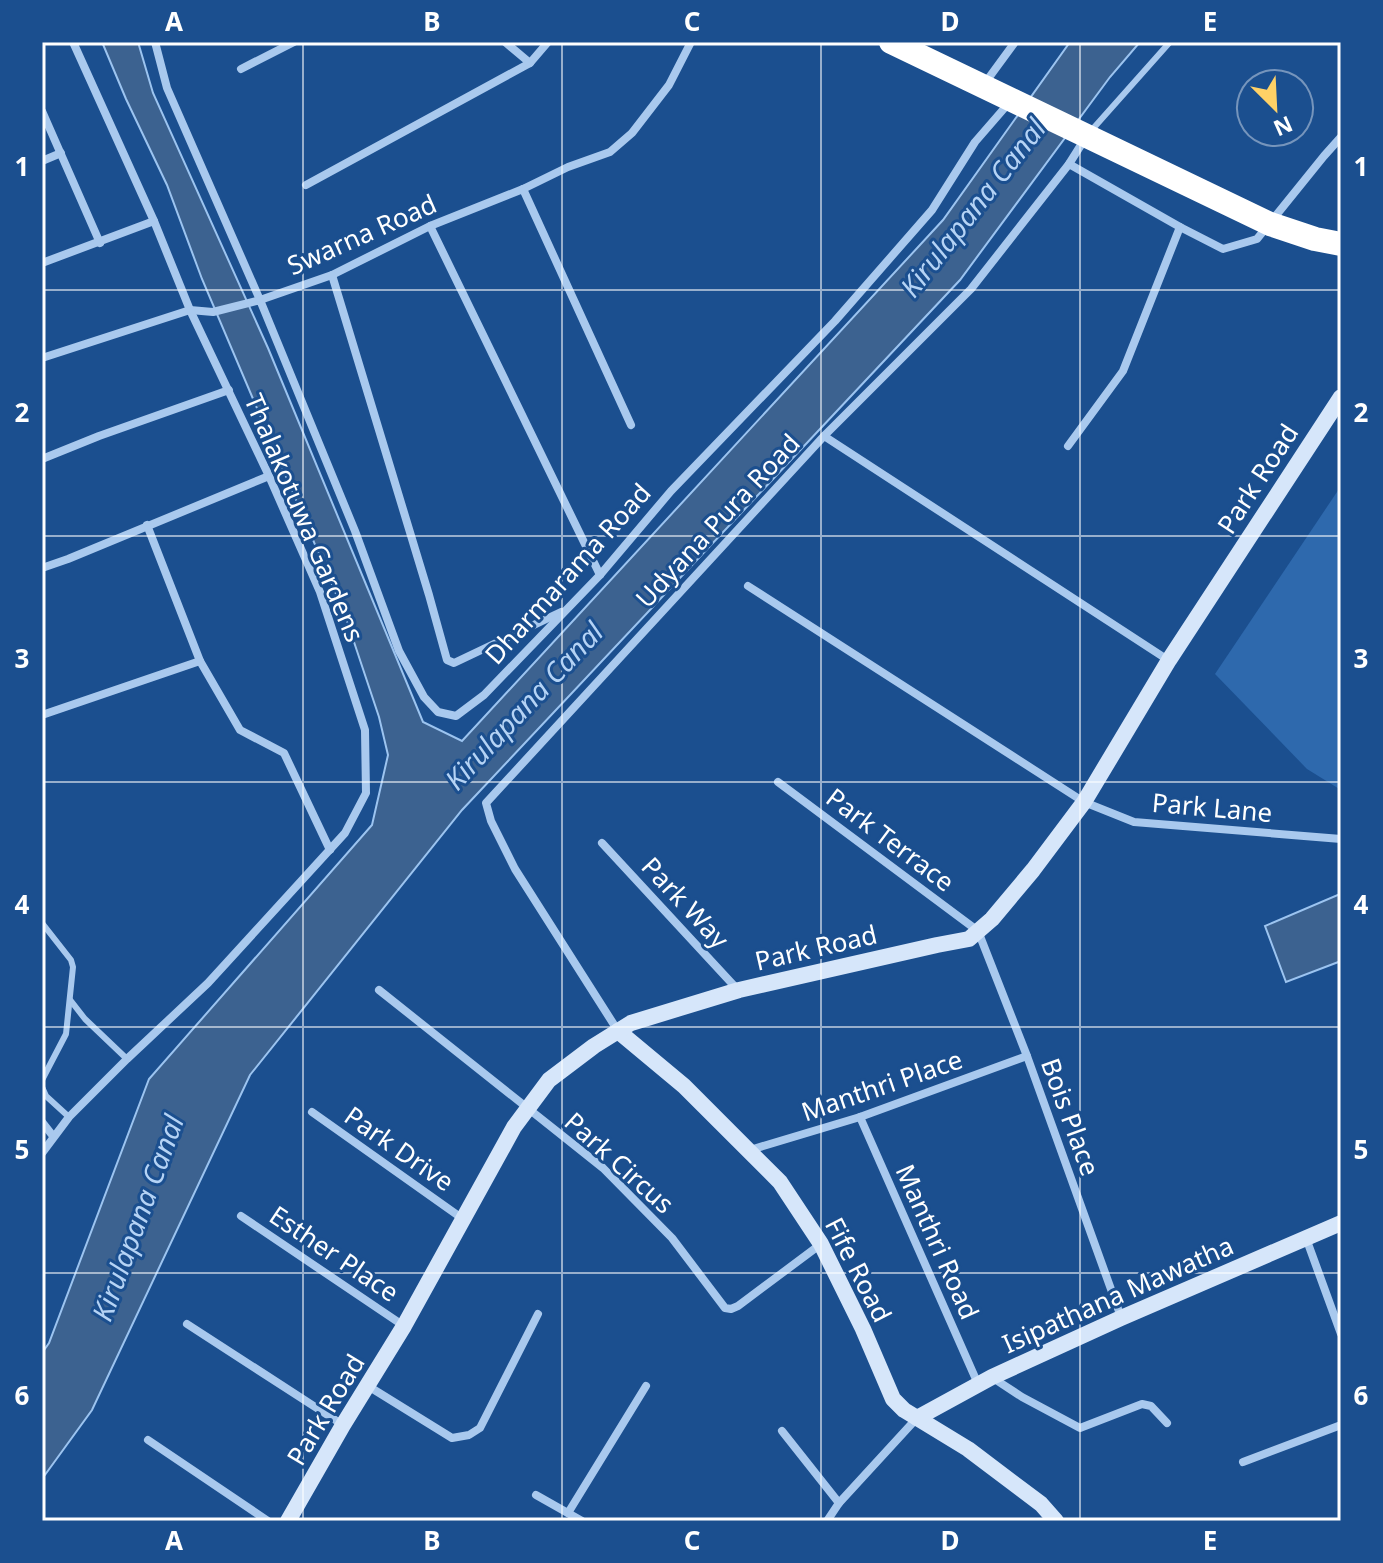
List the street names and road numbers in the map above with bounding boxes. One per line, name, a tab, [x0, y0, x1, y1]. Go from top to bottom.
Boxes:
street label: Swarna Road	[281, 185, 442, 283]
street label: Thalakotuwa Gardens	[236, 388, 373, 647]
street label: Park Road	[1208, 417, 1306, 540]
street label: Udyana Pura Road	[627, 425, 808, 615]
street label: Dharmarama Road	[476, 475, 658, 672]
street label: Park Terrace	[819, 779, 962, 899]
street label: Park Lane	[1150, 784, 1274, 830]
street label: Park Way	[634, 849, 738, 957]
street label: Park Road	[751, 916, 880, 979]
street label: Manthri Place	[796, 1041, 967, 1129]
street label: Bois Place	[1033, 1053, 1109, 1180]
street label: Park Drive	[338, 1097, 462, 1199]
street label: Park Circus	[557, 1103, 682, 1221]
street label: Manthri Road	[888, 1158, 988, 1325]
street label: Esther Place	[263, 1197, 406, 1310]
street label: Fife Road	[817, 1211, 901, 1328]
street label: Isipathana Mawatha	[996, 1227, 1239, 1361]
street label: Park Road	[278, 1347, 373, 1472]

